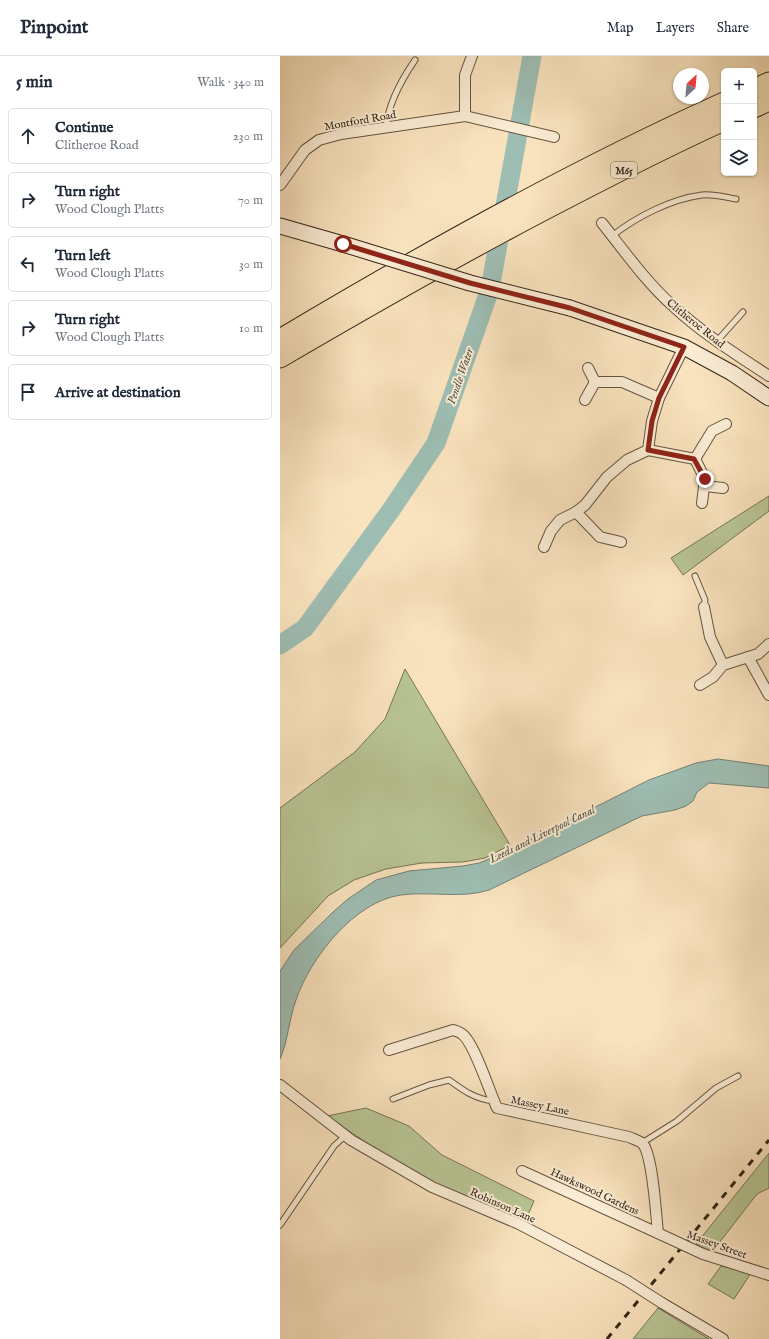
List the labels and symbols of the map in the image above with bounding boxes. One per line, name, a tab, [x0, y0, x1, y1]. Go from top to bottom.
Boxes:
north arrow	[673, 68, 709, 104]
street label: Montford Road	[323, 108, 397, 134]
road number: M65	[611, 162, 637, 178]
route start	[334, 235, 352, 253]
street label: Clitheroe Road	[663, 296, 727, 352]
water label: Pendle Water	[444, 345, 477, 406]
route end	[696, 470, 714, 488]
water label: Leeds and Liverpool Canal	[486, 802, 599, 867]
street label: Massey Lane	[509, 1093, 570, 1119]
street label: Hawkswood Gardens	[548, 1165, 641, 1219]
street label: Robinson Lane	[468, 1185, 538, 1227]
street label: Massey Street	[685, 1228, 749, 1262]

